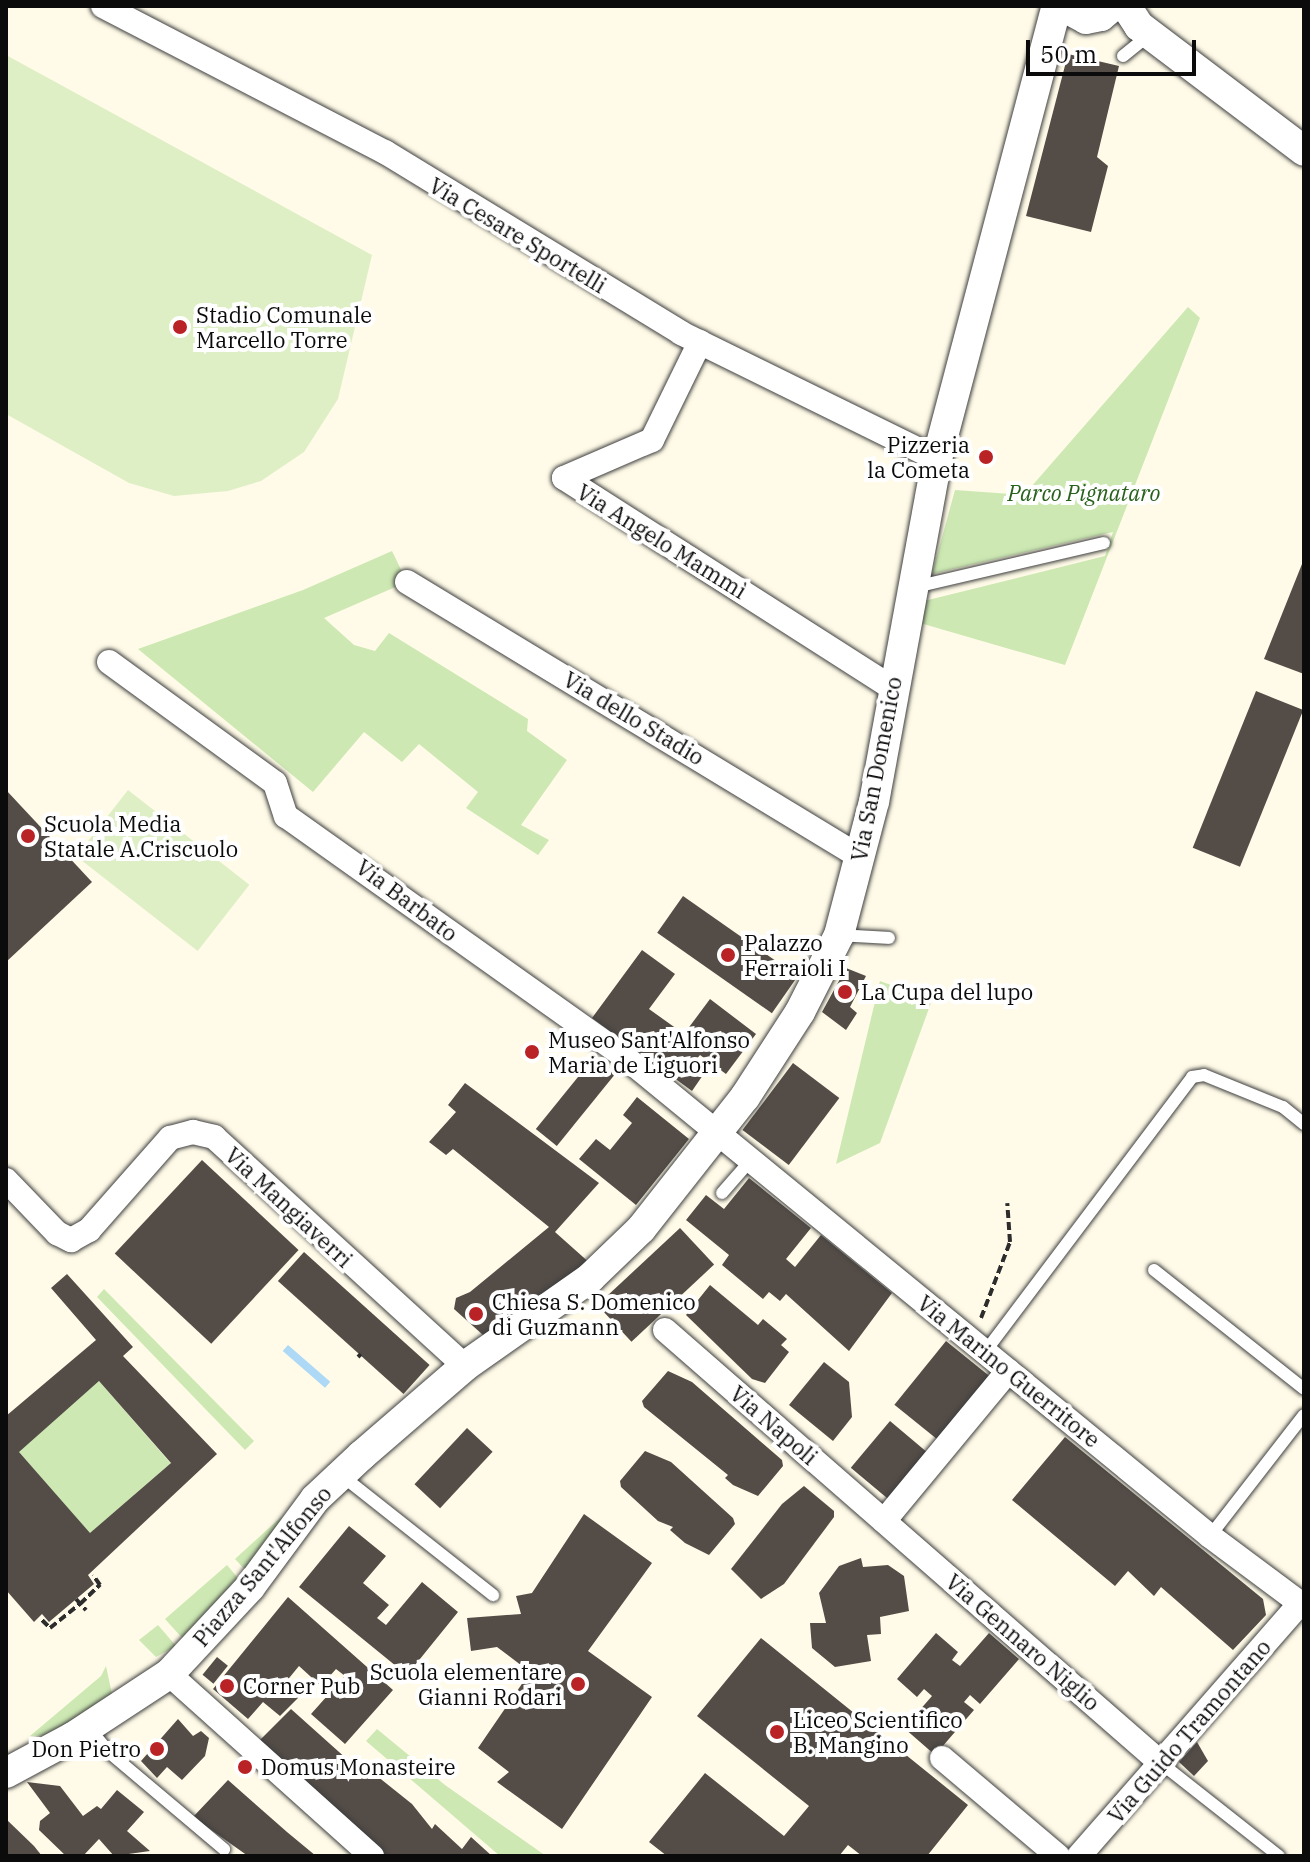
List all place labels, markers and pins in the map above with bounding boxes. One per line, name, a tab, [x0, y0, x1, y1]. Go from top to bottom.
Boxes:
place label: Stadio Comunale Marcello Torre	[196, 301, 372, 352]
marker: Stadio Comunale Marcello Torre	[171, 318, 189, 336]
place label: Pizzeria la Cometa	[867, 431, 970, 482]
marker: Pizzeria la Cometa	[977, 448, 995, 466]
place label: Scuola Media Statale A.Criscuolo	[44, 810, 238, 862]
marker: Scuola Media Statale A.Criscuolo	[19, 827, 37, 845]
place label: Palazzo Ferraioli I	[744, 929, 846, 980]
marker: Palazzo Ferraioli I	[719, 946, 737, 964]
place label: La Cupa del lupo	[861, 979, 1033, 1005]
marker: La Cupa del lupo	[836, 983, 854, 1001]
place label: Museo Sant'Alfonso Maria de Liguori	[548, 1026, 750, 1078]
marker: Museo Sant'Alfonso Maria de Liguori	[523, 1043, 541, 1061]
place label: Chiesa S. Domenico di Guzmann	[492, 1288, 696, 1340]
marker: Chiesa S. Domenico di Guzmann	[467, 1305, 485, 1323]
place label: Scuola elementare Gianni Rodari	[370, 1658, 562, 1710]
place label: Corner Pub	[243, 1673, 360, 1699]
marker: Scuola elementare Gianni Rodari	[569, 1675, 587, 1693]
marker: Corner Pub	[218, 1677, 236, 1695]
place label: Liceo Scientifico B. Mangino	[793, 1706, 963, 1758]
marker: Liceo Scientifico B. Mangino	[768, 1723, 786, 1741]
place label: Don Pietro	[32, 1736, 141, 1762]
marker: Don Pietro	[148, 1740, 166, 1758]
place label: Domus Monasteire	[261, 1754, 456, 1780]
marker: Domus Monasteire	[236, 1758, 254, 1776]

